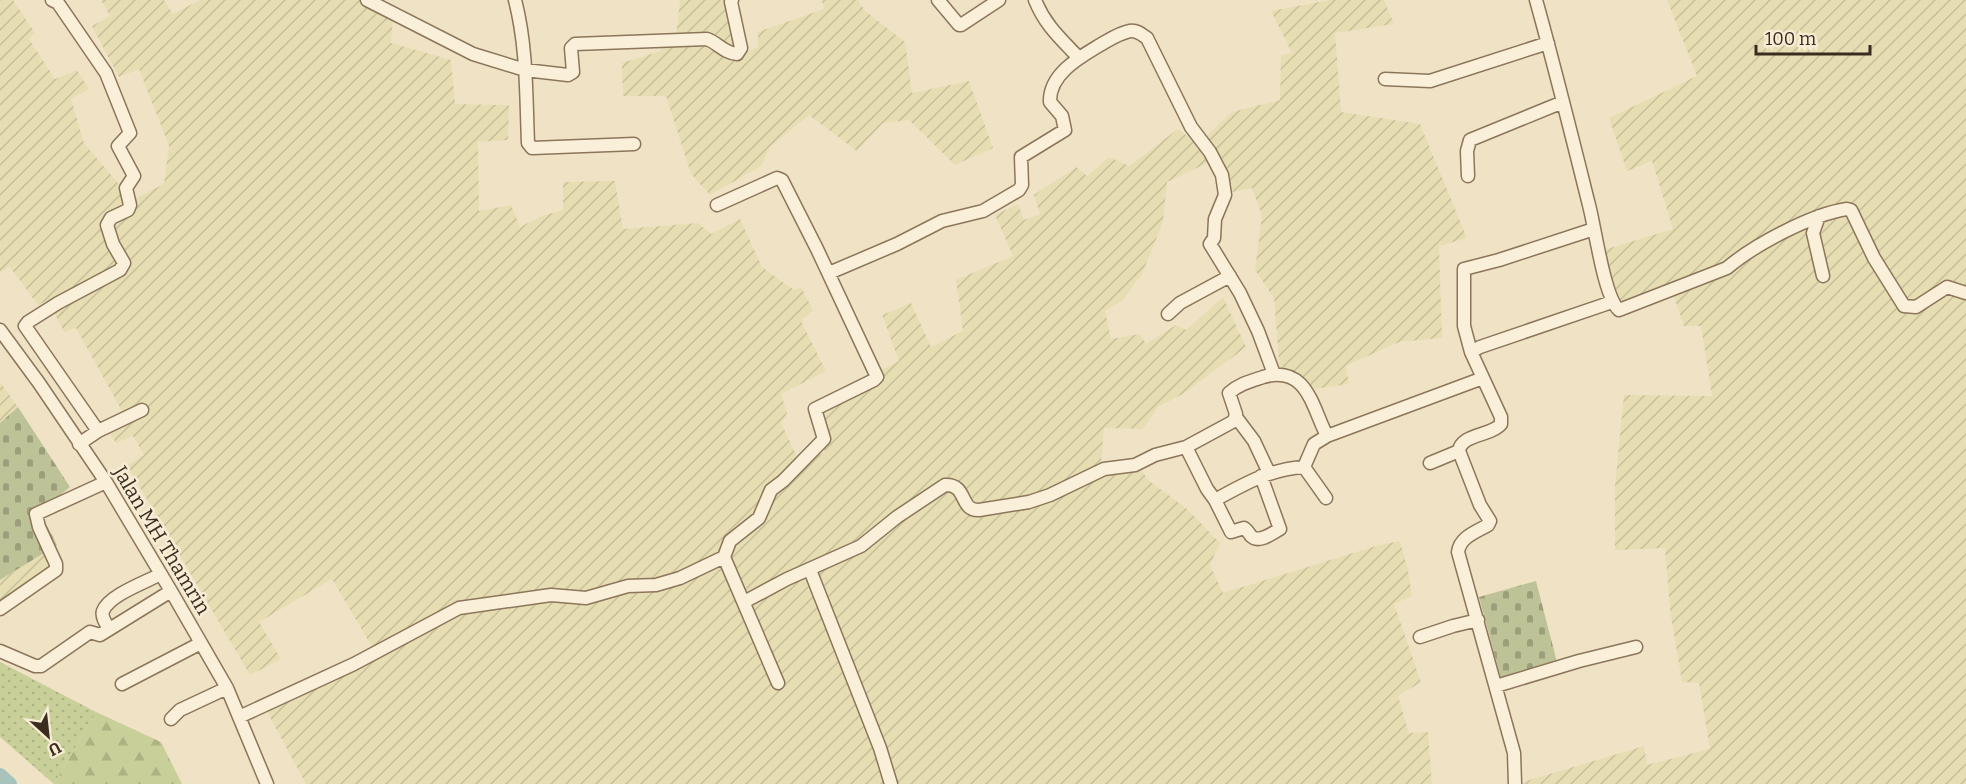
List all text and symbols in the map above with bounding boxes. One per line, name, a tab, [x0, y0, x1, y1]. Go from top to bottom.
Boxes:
scale bar	[1756, 18, 1870, 56]
text: 100 m	[1765, 28, 1816, 50]
street label: Jalan MH Thamrin	[108, 460, 216, 619]
north arrow	[18, 706, 78, 766]
text: U	[45, 738, 64, 760]

